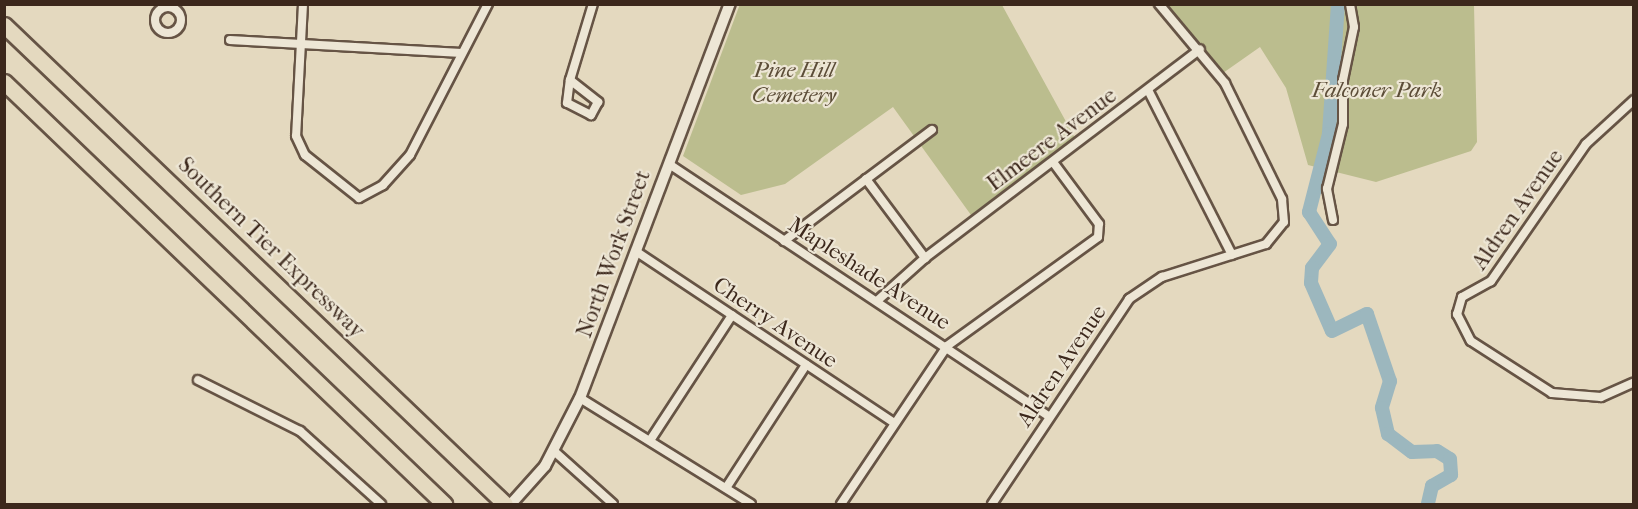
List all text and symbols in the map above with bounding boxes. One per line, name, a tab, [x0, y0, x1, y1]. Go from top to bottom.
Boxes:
park label: Pine Hill Cemetery	[752, 57, 836, 108]
park label: Falconer Park	[1312, 78, 1442, 104]
street label: Elmeere Avenue	[982, 83, 1122, 197]
street label: Aldren Avenue	[1467, 145, 1569, 275]
street label: Southern Tier Expressway	[172, 152, 370, 344]
street label: North Work Street	[571, 167, 657, 341]
street label: Mapleshade Avenue	[783, 212, 955, 336]
street label: Cherry Avenue	[708, 272, 842, 374]
street label: Aldren Avenue	[1012, 300, 1112, 432]

